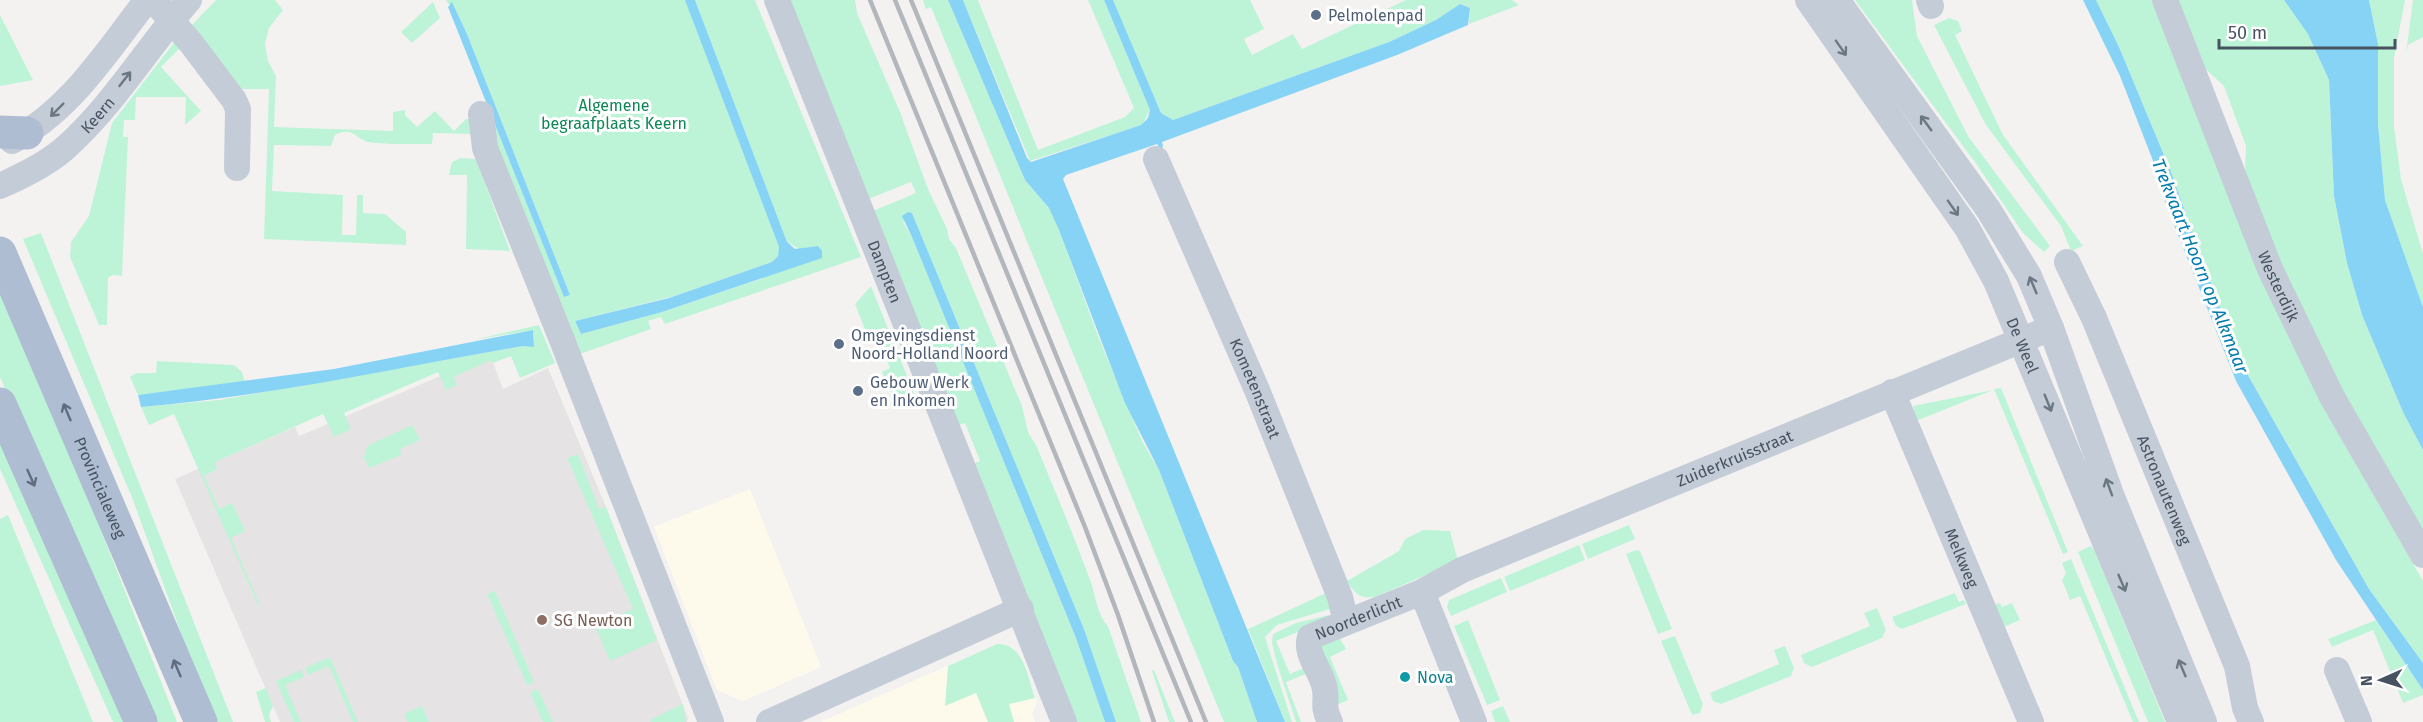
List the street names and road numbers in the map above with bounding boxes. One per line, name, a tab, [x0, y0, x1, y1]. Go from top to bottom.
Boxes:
street label: Keern	[76, 93, 119, 137]
street label: Dampten	[864, 237, 906, 305]
street label: Westerdijk	[2254, 248, 2304, 325]
street label: De Weel	[2003, 315, 2043, 376]
street label: Kometenstraat	[1226, 335, 1285, 441]
street label: Zuiderkruisstraat	[1674, 426, 1796, 490]
street label: Astronautenweg	[2134, 432, 2196, 548]
street label: Provincialeweg	[70, 434, 131, 542]
street label: Melkweg	[1941, 525, 1983, 591]
street label: Noorderlicht	[1312, 592, 1405, 644]

